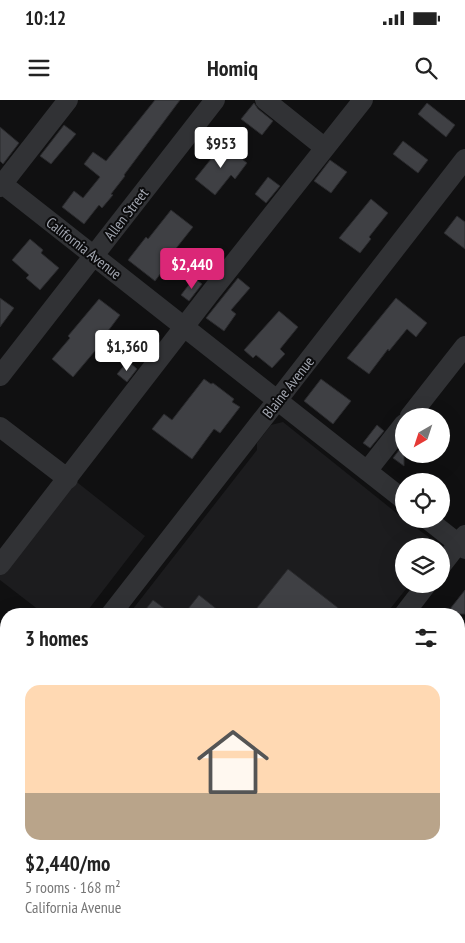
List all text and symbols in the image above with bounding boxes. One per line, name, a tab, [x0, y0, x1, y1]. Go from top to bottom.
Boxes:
text: 10:12	[25, 6, 66, 30]
icon: menu	[25, 54, 53, 82]
text: Homiq	[207, 54, 258, 82]
icon: search	[412, 54, 440, 82]
pin: $953	[191, 127, 251, 169]
text: $953	[206, 133, 236, 153]
street label: Allen Street	[100, 184, 152, 244]
street label: California Avenue	[43, 213, 125, 283]
pin: $2,440	[151, 248, 233, 290]
text: $2,440	[171, 254, 213, 274]
pin: $1,360	[86, 330, 168, 372]
text: $1,360	[106, 336, 148, 356]
street label: Blaine Avenue	[258, 352, 318, 422]
north arrow	[395, 408, 450, 462]
map controls	[395, 408, 450, 593]
button: locate	[395, 473, 450, 528]
button: layers	[395, 538, 450, 593]
icon: filters	[412, 624, 440, 652]
text: 3 homes	[25, 625, 88, 652]
icon: home	[188, 717, 278, 807]
text: $2,440/mo	[25, 850, 110, 877]
text: 5 rooms · 168 m²	[25, 877, 121, 897]
text: California Avenue	[25, 897, 121, 917]

